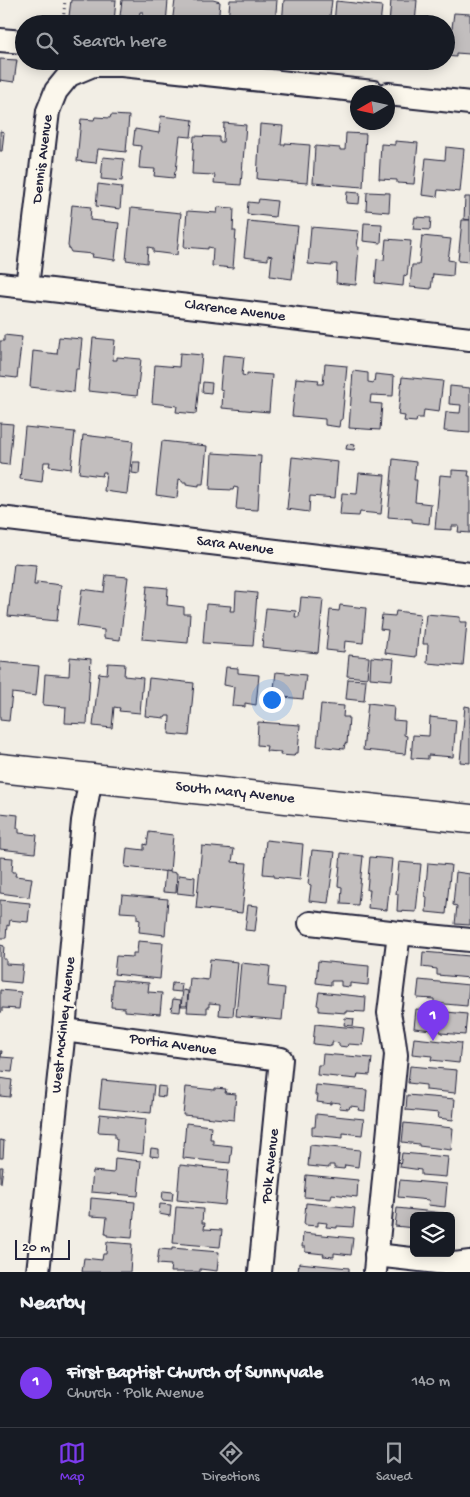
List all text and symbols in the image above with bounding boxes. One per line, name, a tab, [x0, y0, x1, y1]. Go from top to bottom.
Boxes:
search box	[15, 15, 455, 70]
icon: search	[33, 29, 61, 57]
text: Search here	[73, 31, 167, 54]
north arrow	[350, 85, 395, 130]
street label: Dennis Avenue	[29, 113, 57, 205]
street label: Clarence Avenue	[184, 296, 287, 326]
street label: Sara Avenue	[195, 532, 275, 560]
your location	[259, 687, 285, 713]
street label: South Mary Avenue	[175, 778, 296, 808]
street label: West McKinley Avenue	[48, 956, 80, 1094]
pin: 1	[417, 1000, 449, 1041]
street label: Portia Avenue	[127, 1030, 218, 1060]
street label: Polk Avenue	[258, 1128, 284, 1205]
map controls	[410, 1212, 455, 1257]
button: layers	[410, 1212, 455, 1257]
scale bar	[15, 1237, 70, 1260]
text: 20 m	[22, 1240, 50, 1257]
text: Nearby	[20, 1292, 85, 1317]
text: First Baptist Church of Sunnyvale	[67, 1362, 323, 1385]
text: 1	[33, 1373, 39, 1392]
text: 140 m	[412, 1373, 450, 1392]
text: Church · Polk Avenue	[67, 1385, 204, 1404]
tab: Map	[58, 1439, 86, 1486]
tab: Directions	[203, 1439, 260, 1486]
tab: Saved	[376, 1439, 412, 1486]

